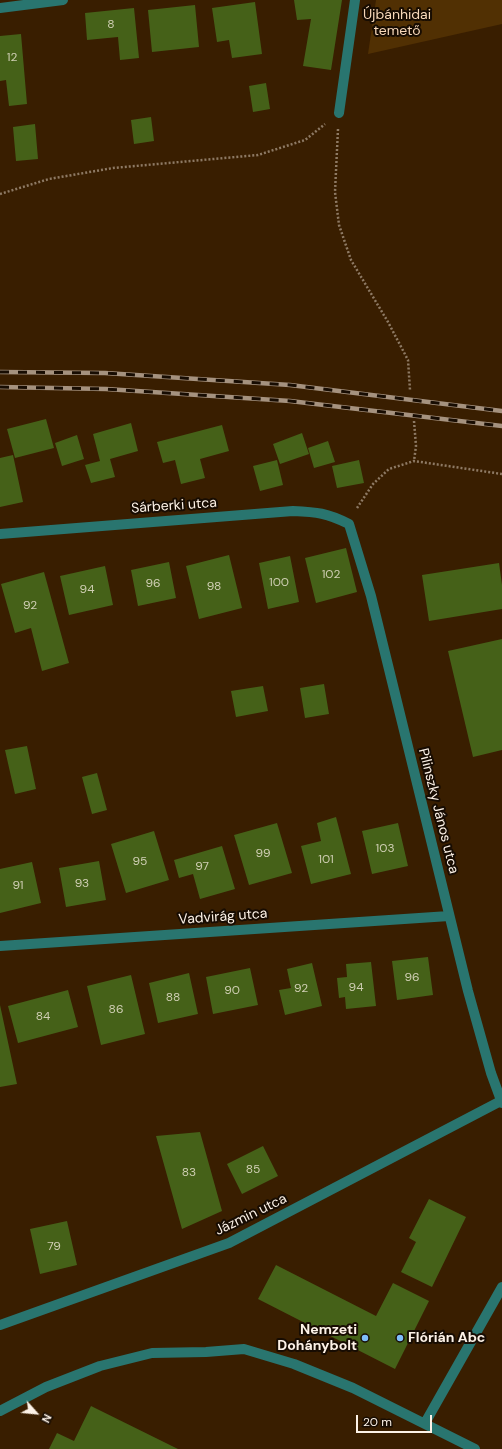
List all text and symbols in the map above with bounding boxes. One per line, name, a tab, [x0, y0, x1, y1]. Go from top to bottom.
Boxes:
park label: Újbánhidai temető	[363, 7, 431, 40]
house number: 8	[107, 18, 115, 32]
house number: 12	[7, 51, 17, 65]
street label: Sárberki utca	[131, 495, 217, 517]
house number: 102	[322, 568, 340, 582]
house number: 100	[269, 576, 289, 590]
house number: 96	[145, 577, 161, 591]
house number: 98	[207, 580, 221, 594]
house number: 94	[80, 583, 94, 597]
house number: 92	[23, 599, 37, 613]
street label: Pilinszky János utca	[414, 747, 462, 875]
house number: 103	[375, 842, 395, 856]
house number: 99	[255, 847, 271, 861]
house number: 101	[318, 853, 334, 867]
house number: 95	[133, 855, 147, 869]
house number: 97	[195, 860, 209, 874]
house number: 93	[75, 877, 89, 891]
house number: 91	[12, 879, 24, 893]
street label: Vadvirág utca	[178, 906, 268, 928]
house number: 96	[404, 971, 420, 985]
house number: 94	[349, 981, 363, 995]
house number: 92	[294, 982, 308, 996]
house number: 90	[224, 984, 240, 998]
house number: 88	[166, 991, 180, 1005]
house number: 86	[109, 1003, 123, 1017]
house number: 84	[36, 1010, 50, 1024]
house number: 85	[246, 1163, 260, 1177]
house number: 83	[182, 1166, 196, 1180]
street label: Jázmin utca	[212, 1190, 290, 1240]
house number: 79	[47, 1240, 61, 1254]
place label: Nemzeti Dohánybolt	[277, 1322, 357, 1354]
place label: Flórián Abc	[408, 1330, 485, 1346]
marker: Nemzeti Dohánybolt	[360, 1333, 370, 1343]
marker: Flórián Abc	[395, 1333, 405, 1343]
north arrow	[16, 1393, 56, 1433]
scale bar	[358, 1407, 434, 1433]
text: N	[39, 1412, 55, 1425]
text: 20 m	[363, 1414, 392, 1430]

